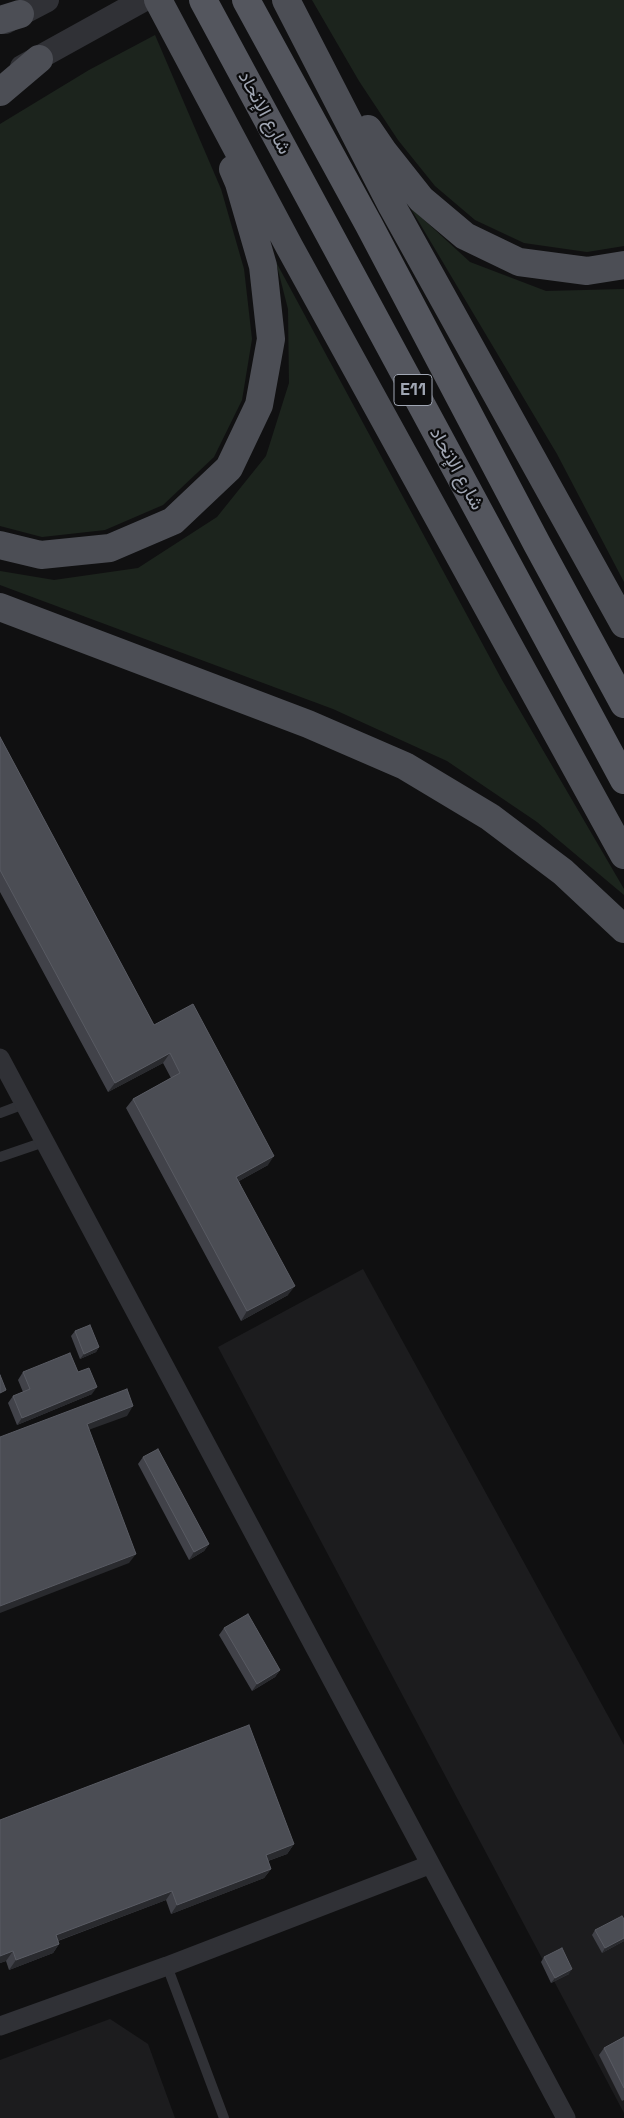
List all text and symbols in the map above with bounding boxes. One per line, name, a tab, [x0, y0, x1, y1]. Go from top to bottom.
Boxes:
street label: شارع الإتحاد	[233, 67, 295, 159]
road number: E11	[394, 374, 432, 406]
street label: شارع الإتحاد	[424, 424, 488, 514]

